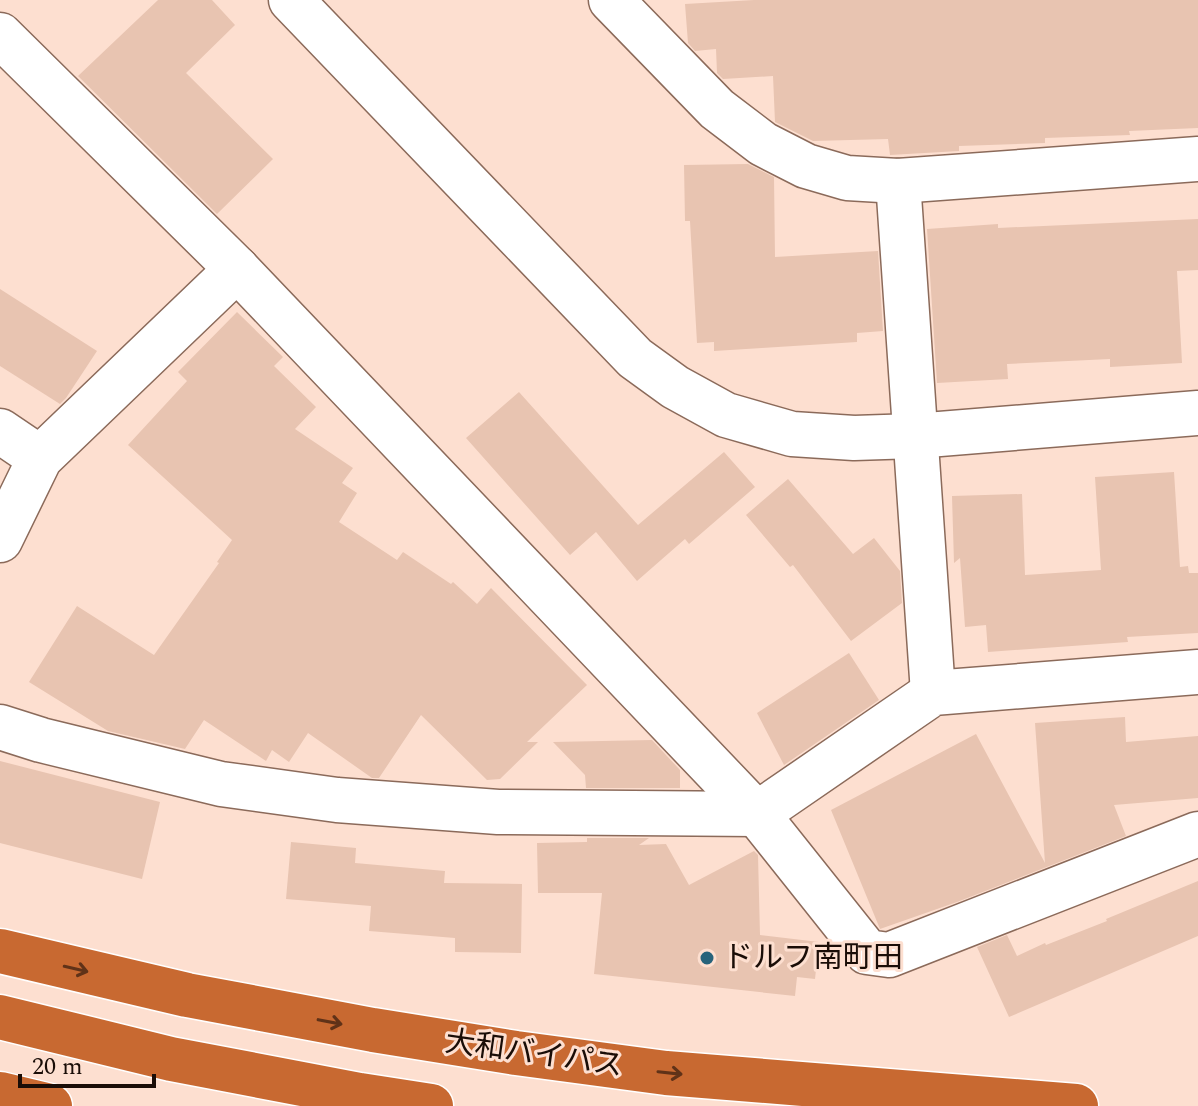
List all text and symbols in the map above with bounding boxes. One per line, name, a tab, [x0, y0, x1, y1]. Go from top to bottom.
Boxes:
place label: ドルフ南町田	[723, 935, 903, 981]
marker: ドルフ南町田	[698, 949, 716, 967]
one-way arrow	[62, 962, 88, 977]
one-way arrow	[317, 1015, 343, 1030]
street label: 大和バイパス	[442, 1019, 626, 1089]
scale bar	[20, 1038, 154, 1088]
text: 20 m	[32, 1049, 83, 1085]
one-way arrow	[656, 1066, 683, 1081]

